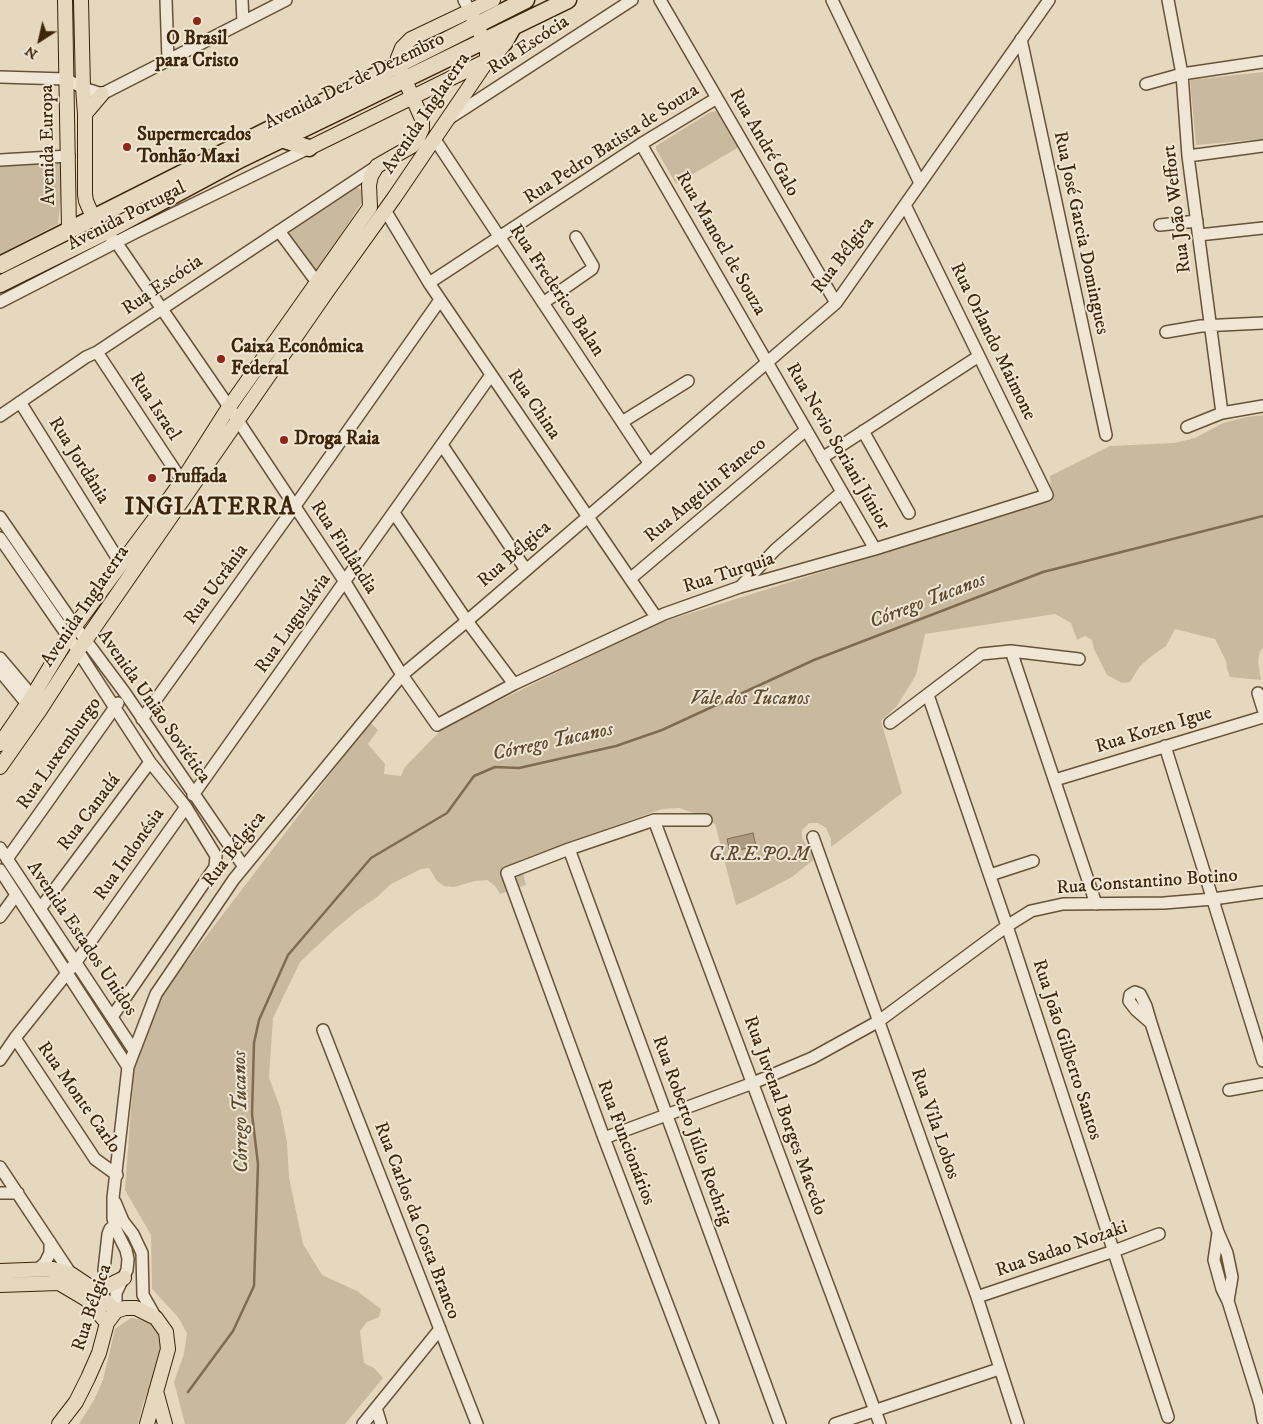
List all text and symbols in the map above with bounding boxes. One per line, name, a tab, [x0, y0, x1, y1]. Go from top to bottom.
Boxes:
street label: Rua Escócia	[484, 11, 574, 81]
north arrow	[15, 15, 65, 65]
marker: O Brasil para Cristo	[191, 15, 203, 27]
street label: Avenida Dez de Dezembro	[261, 28, 449, 136]
place label: O Brasil para Cristo	[156, 29, 238, 73]
text: N	[22, 42, 41, 63]
street label: Avenida Inglaterra	[378, 49, 476, 179]
street label: Rua Pedro Batista de Souza	[520, 80, 704, 210]
street label: Avenida Europa	[37, 84, 61, 206]
street label: Rua André Galo	[723, 85, 803, 201]
place label: Supermercados Tonhão Maxi	[137, 125, 251, 169]
street label: Rua José Garcia Domingues	[1047, 129, 1113, 337]
marker: Supermercados Tonhão Maxi	[121, 141, 133, 153]
street label: Rua João Weffort	[1159, 144, 1197, 274]
street label: Rua Manoel de Souza	[670, 168, 770, 320]
street label: Avenida Portugal	[64, 177, 190, 257]
street label: Rua Bélgica	[808, 213, 880, 299]
street label: Rua Frederico Balan	[503, 221, 609, 361]
street label: Rua Escócia	[118, 251, 208, 321]
street label: Rua Orlando Maimone	[944, 260, 1040, 424]
place label: Caixa Econômica Federal	[231, 337, 363, 381]
marker: Caixa Econômica Federal	[215, 353, 227, 365]
street label: Rua Nevio Soriani Júnior	[780, 359, 894, 535]
street label: Rua China	[501, 366, 565, 444]
street label: Rua Israel	[124, 369, 184, 445]
street label: Rua Jordânia	[42, 413, 114, 509]
place label: Droga Raia	[294, 429, 380, 451]
street label: Rua Angelin Faneco	[640, 433, 772, 549]
marker: Droga Raia	[278, 434, 290, 446]
place label: Truffada	[162, 467, 227, 489]
marker: Truffada	[146, 472, 158, 484]
district label: INGLATERRA	[123, 495, 297, 523]
street label: Rua Finlândia	[304, 497, 382, 599]
street label: Rua Bélgica	[474, 517, 556, 593]
street label: Rua Ucrânia	[180, 540, 254, 630]
street label: Avenida Inglaterra	[37, 542, 135, 672]
street label: Rua Turquia	[680, 549, 778, 599]
water label: Córrego Tucanos	[866, 569, 990, 635]
street label: Rua Luguslávia	[251, 570, 337, 678]
street label: Avenida União Soviética	[91, 626, 215, 788]
park label: Vale dos Tucanos	[690, 689, 810, 711]
street label: Rua Luxemburgo	[13, 693, 107, 815]
street label: Rua Kozen Igue	[1093, 702, 1215, 760]
water label: Córrego Tucanos	[491, 719, 615, 767]
street label: Rua Canadá	[54, 770, 126, 856]
street label: Rua Indonésia	[90, 804, 170, 906]
street label: Rua Bélgica	[198, 808, 272, 892]
park label: G.R.E.PO.M	[709, 845, 809, 867]
street label: Avenida Estados Unidos	[21, 857, 141, 1021]
street label: Rua Constantino Botino	[1056, 865, 1238, 901]
street label: Rua João Gilberto Santos	[1026, 957, 1106, 1143]
street label: Rua Juvenal Borges Macedo	[737, 1013, 831, 1219]
street label: Rua Roberto Júlio Roehrig	[646, 1033, 736, 1229]
street label: Rua Monte Carlo	[31, 1038, 125, 1158]
water label: Córrego Tucanos	[229, 1050, 255, 1174]
street label: Rua Vila Lobos	[904, 1065, 964, 1183]
street label: Rua Funcionários	[591, 1077, 659, 1209]
street label: Rua Carlos da Costa Branco	[368, 1119, 464, 1323]
street label: Rua Sadao Nozaki	[993, 1217, 1131, 1283]
street label: Rua Bélgica	[68, 1262, 118, 1354]

